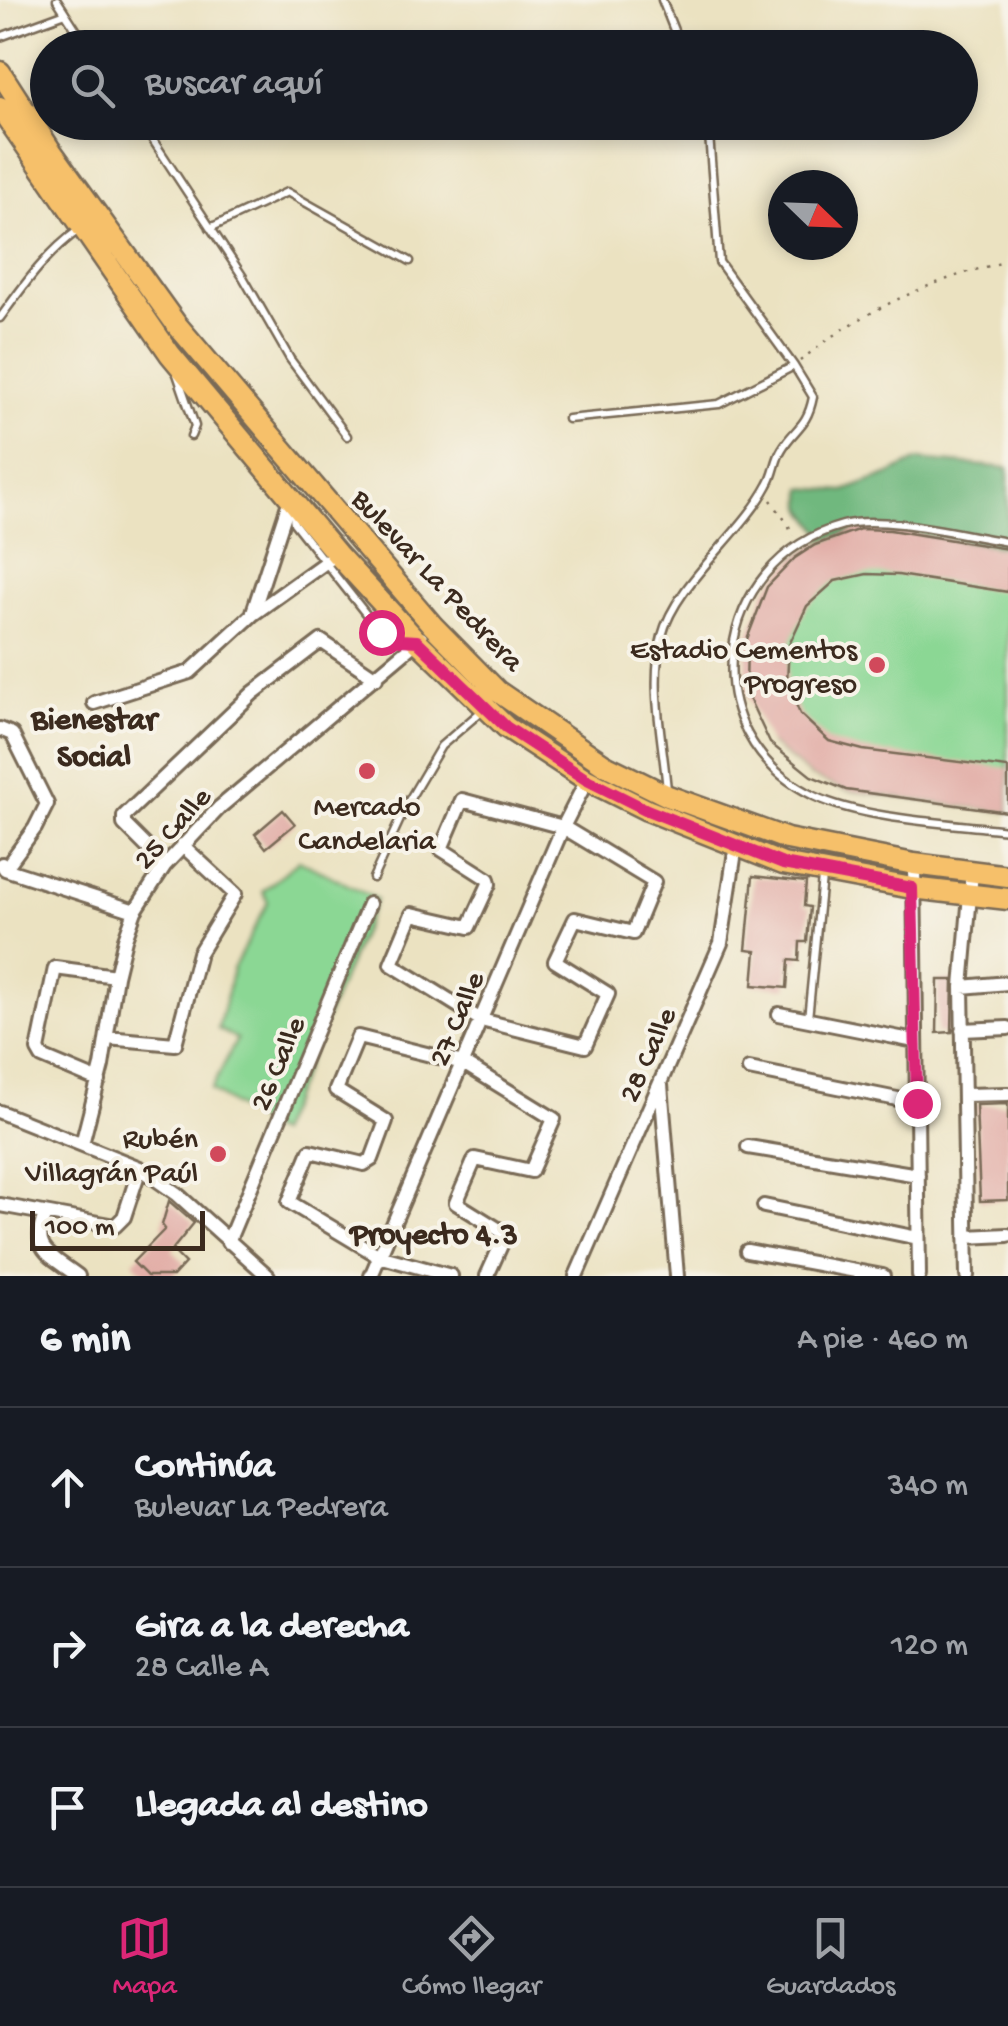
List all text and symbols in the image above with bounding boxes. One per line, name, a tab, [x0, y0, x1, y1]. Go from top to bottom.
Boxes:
search box	[30, 30, 978, 140]
icon: search	[65, 58, 120, 113]
text: Buscar aquí	[145, 63, 323, 107]
north arrow	[768, 170, 858, 260]
street label: Bulevar La Pedrera	[341, 483, 530, 682]
route start	[359, 610, 405, 656]
place label: Estadio Cementos Progreso	[630, 635, 858, 704]
marker: Estadio Cementos Progreso	[866, 654, 888, 676]
district label: Bienestar Social	[30, 703, 160, 778]
marker: Mercado Candelaria	[356, 760, 378, 782]
street label: 25 Calle	[128, 781, 221, 879]
place label: Mercado Candelaria	[298, 792, 437, 861]
street label: 27 Calle	[424, 967, 495, 1072]
street label: 28 Calle	[614, 1003, 687, 1109]
street label: 26 Calle	[245, 1012, 316, 1117]
route end	[895, 1081, 941, 1127]
place label: Rubén Villagrán Paúl	[24, 1124, 198, 1193]
marker: Rubén Villagrán Paúl	[207, 1143, 229, 1165]
scale bar	[30, 1206, 205, 1250]
text: 100 m	[45, 1212, 115, 1245]
district label: Proyecto 4.3	[348, 1218, 518, 1256]
text: 6 min	[40, 1317, 130, 1366]
text: A pie · 460 m	[797, 1322, 968, 1360]
text: Continúa	[135, 1446, 274, 1490]
icon: ahead	[40, 1460, 95, 1515]
text: 340 m	[888, 1468, 968, 1506]
text: Bulevar La Pedrera	[135, 1490, 388, 1528]
text: Gira a la derecha	[135, 1606, 409, 1650]
icon: right	[40, 1620, 95, 1675]
text: 120 m	[891, 1628, 968, 1666]
text: 28 Calle A	[135, 1650, 268, 1688]
icon: arrive	[40, 1780, 95, 1835]
text: Llegada al destino	[135, 1785, 428, 1829]
tab: Mapa	[113, 1911, 177, 2004]
tab: Cómo llegar	[402, 1911, 541, 2004]
tab: Guardados	[766, 1911, 895, 2004]

